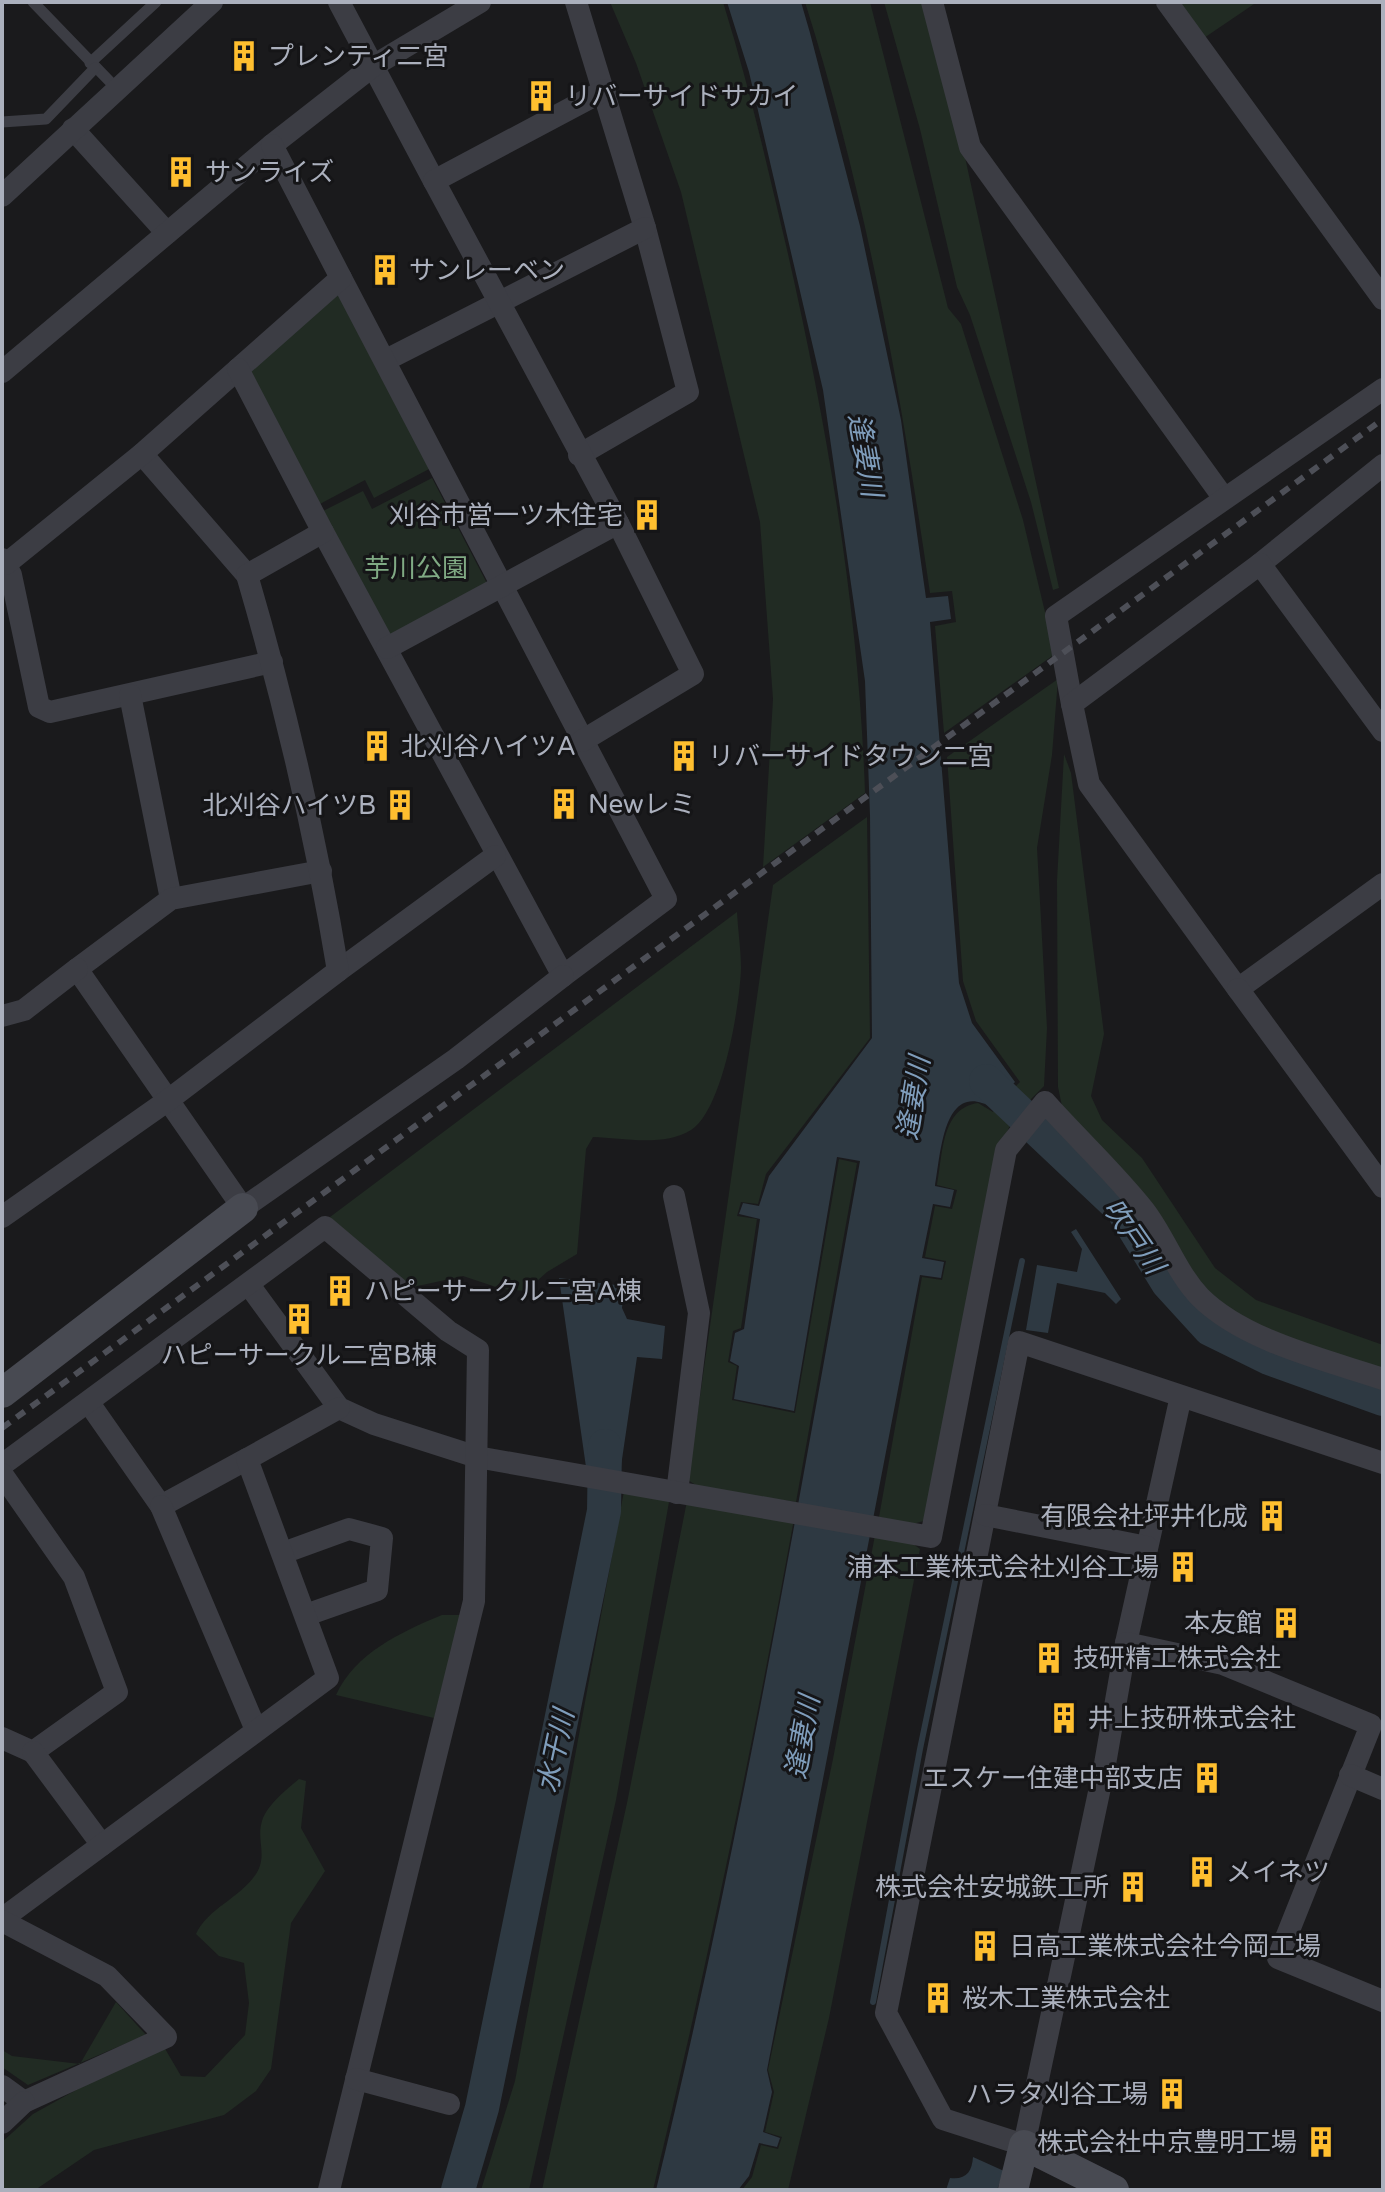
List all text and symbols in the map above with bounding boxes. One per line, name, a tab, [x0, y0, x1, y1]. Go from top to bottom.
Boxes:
building icon: プレンティ二宮	[227, 39, 261, 73]
place label: プレンティ二宮	[268, 41, 448, 72]
building icon: リバーサイドサカイ	[524, 79, 558, 113]
place label: リバーサイドサカイ	[565, 81, 798, 112]
building icon: サンライズ	[164, 155, 198, 189]
place label: サンライズ	[205, 157, 334, 188]
building icon: サンレーベン	[368, 253, 402, 287]
place label: サンレーベン	[409, 255, 565, 286]
water label: 逢妻川	[841, 411, 890, 502]
building icon: 刈谷市営一ツ木住宅	[630, 498, 664, 532]
place label: 刈谷市営一ツ木住宅	[389, 500, 623, 531]
park label: 芋川公園	[364, 553, 468, 584]
building icon: 北刈谷ハイツA	[360, 729, 394, 763]
place label: 北刈谷ハイツA	[401, 731, 576, 762]
building icon: リバーサイドタウン二宮	[667, 739, 701, 773]
place label: リバーサイドタウン二宮	[708, 741, 993, 772]
building icon: Newレミ	[547, 787, 581, 821]
building icon: 北刈谷ハイツB	[383, 788, 417, 822]
place label: Newレミ	[588, 789, 696, 820]
place label: 北刈谷ハイツB	[203, 790, 376, 821]
water label: 逢妻川	[891, 1051, 938, 1142]
water label: 吹戸川	[1095, 1192, 1173, 1283]
building icon: ハピーサークル二宮A棟	[323, 1274, 357, 1308]
place label: ハピーサークル二宮A棟	[364, 1276, 642, 1307]
building icon: ハピーサークル二宮B棟	[282, 1302, 316, 1336]
place label: ハピーサークル二宮B棟	[161, 1340, 437, 1371]
building icon: 有限会社坪井化成	[1255, 1499, 1289, 1533]
place label: 有限会社坪井化成	[1040, 1501, 1248, 1532]
building icon: 浦本工業株式会社刈谷工場	[1166, 1550, 1200, 1584]
place label: 浦本工業株式会社刈谷工場	[847, 1552, 1159, 1583]
building icon: 本友館	[1269, 1606, 1303, 1640]
place label: 本友館	[1184, 1608, 1262, 1639]
building icon: 技研精工株式会社	[1032, 1641, 1066, 1675]
place label: 技研精工株式会社	[1073, 1643, 1281, 1674]
water label: 逢妻川	[779, 1690, 828, 1781]
building icon: 井上技研株式会社	[1047, 1701, 1081, 1735]
place label: 井上技研株式会社	[1088, 1703, 1296, 1734]
water label: 水干川	[531, 1704, 582, 1796]
building icon: エスケー住建中部支店	[1190, 1761, 1224, 1795]
place label: エスケー住建中部支店	[923, 1763, 1183, 1794]
building icon: メイネツ	[1185, 1855, 1219, 1889]
place label: メイネツ	[1226, 1857, 1330, 1888]
building icon: 株式会社安城鉄工所	[1116, 1870, 1150, 1904]
place label: 株式会社安城鉄工所	[875, 1872, 1109, 1903]
building icon: 日高工業株式会社今岡工場	[968, 1929, 1002, 1963]
place label: 日高工業株式会社今岡工場	[1009, 1931, 1321, 1962]
building icon: 桜木工業株式会社	[921, 1981, 955, 2015]
place label: 桜木工業株式会社	[962, 1983, 1170, 2014]
building icon: ハラタ刈谷工場	[1155, 2077, 1189, 2111]
place label: ハラタ刈谷工場	[966, 2079, 1148, 2110]
building icon: 株式会社中京豊明工場	[1304, 2125, 1338, 2159]
place label: 株式会社中京豊明工場	[1037, 2127, 1297, 2158]

